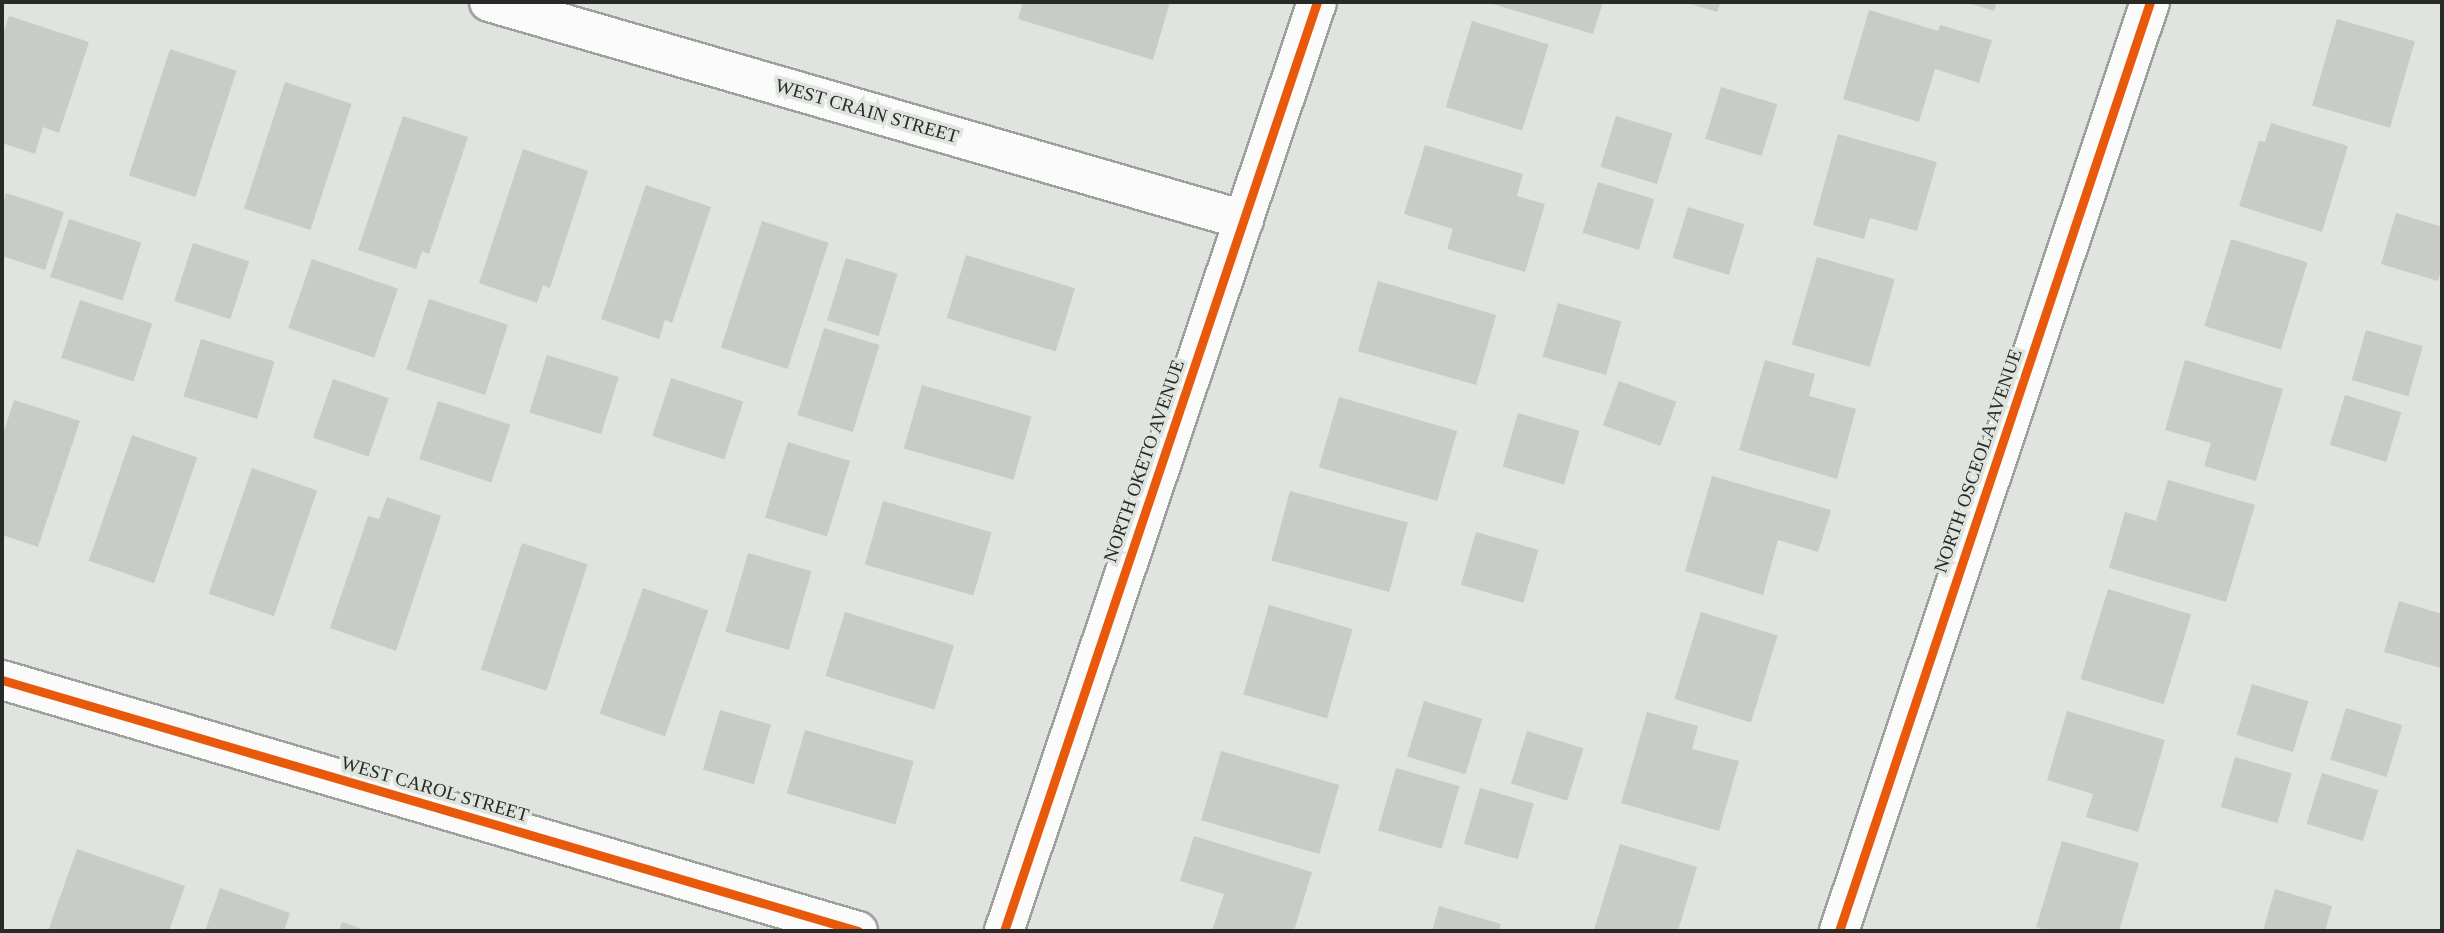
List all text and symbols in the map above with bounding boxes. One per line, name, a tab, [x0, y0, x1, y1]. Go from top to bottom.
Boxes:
street label: WEST CRAIN STREET	[773, 74, 961, 148]
street label: NORTH OSCEOLA AVENUE	[1929, 345, 2027, 577]
street label: NORTH OKETO AVENUE	[1098, 356, 1190, 566]
street label: WEST CAROL STREET	[338, 751, 532, 827]

